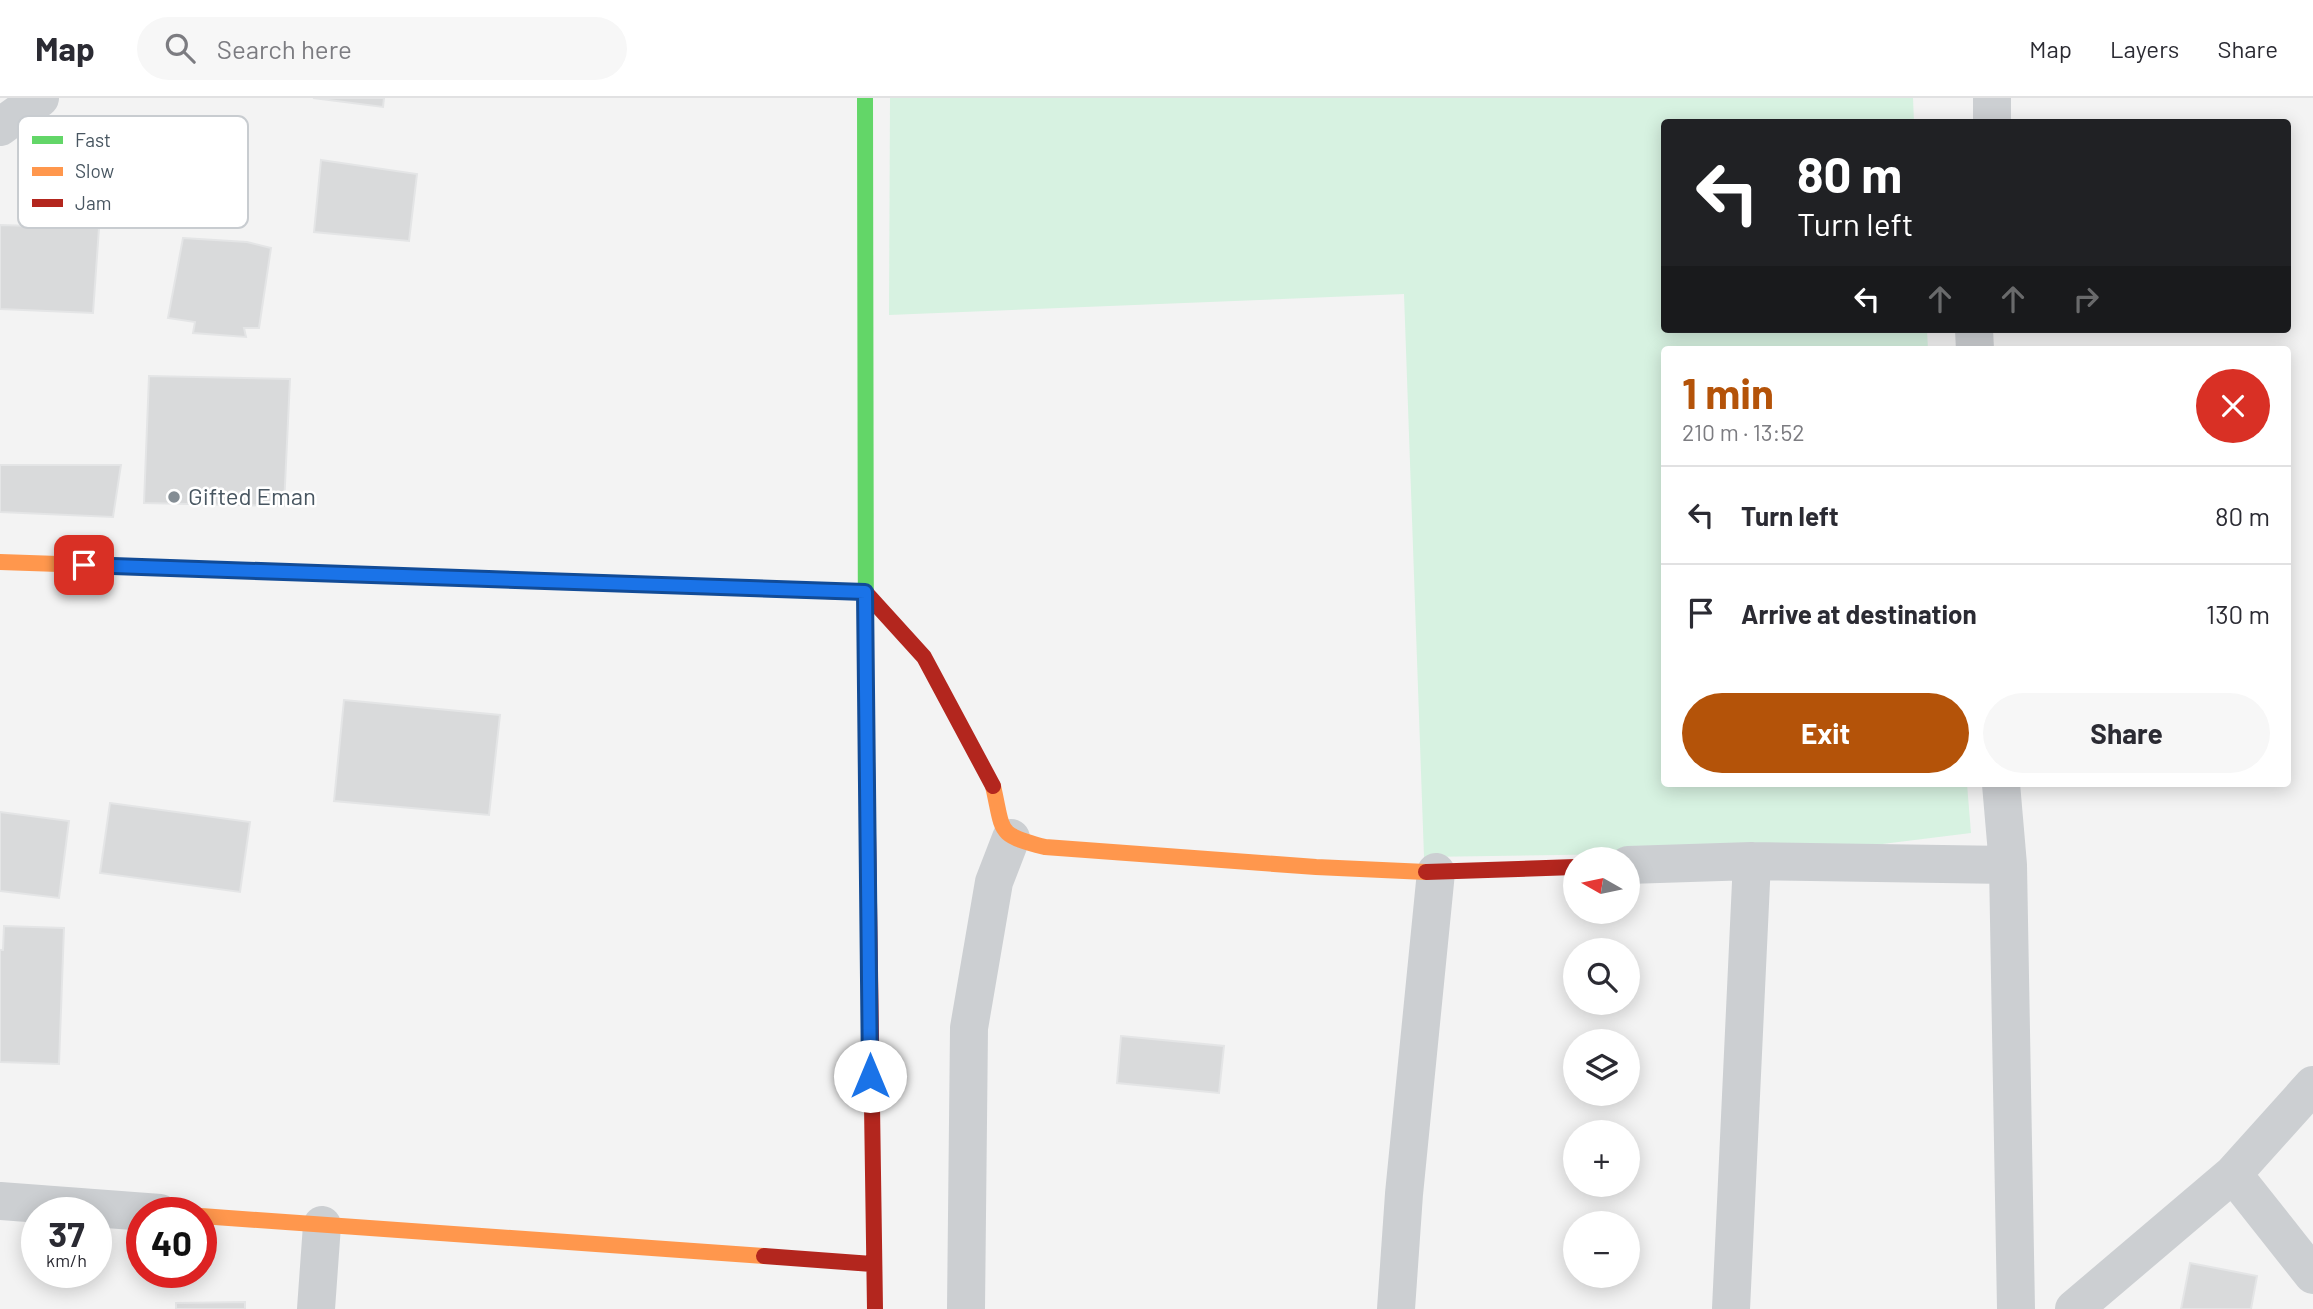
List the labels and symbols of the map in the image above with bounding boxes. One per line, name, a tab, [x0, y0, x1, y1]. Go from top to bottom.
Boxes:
legend	[18, 116, 248, 228]
text: Fast	[75, 128, 111, 151]
text: Slow	[75, 159, 114, 182]
text: Jam	[75, 191, 111, 214]
place label: Gifted Eman	[188, 481, 316, 510]
marker: Gifted Eman	[166, 489, 182, 505]
pin	[54, 535, 114, 595]
north arrow	[1563, 847, 1640, 924]
position arrow	[833, 1039, 907, 1113]
speed limit sign: 40	[126, 1197, 217, 1288]

